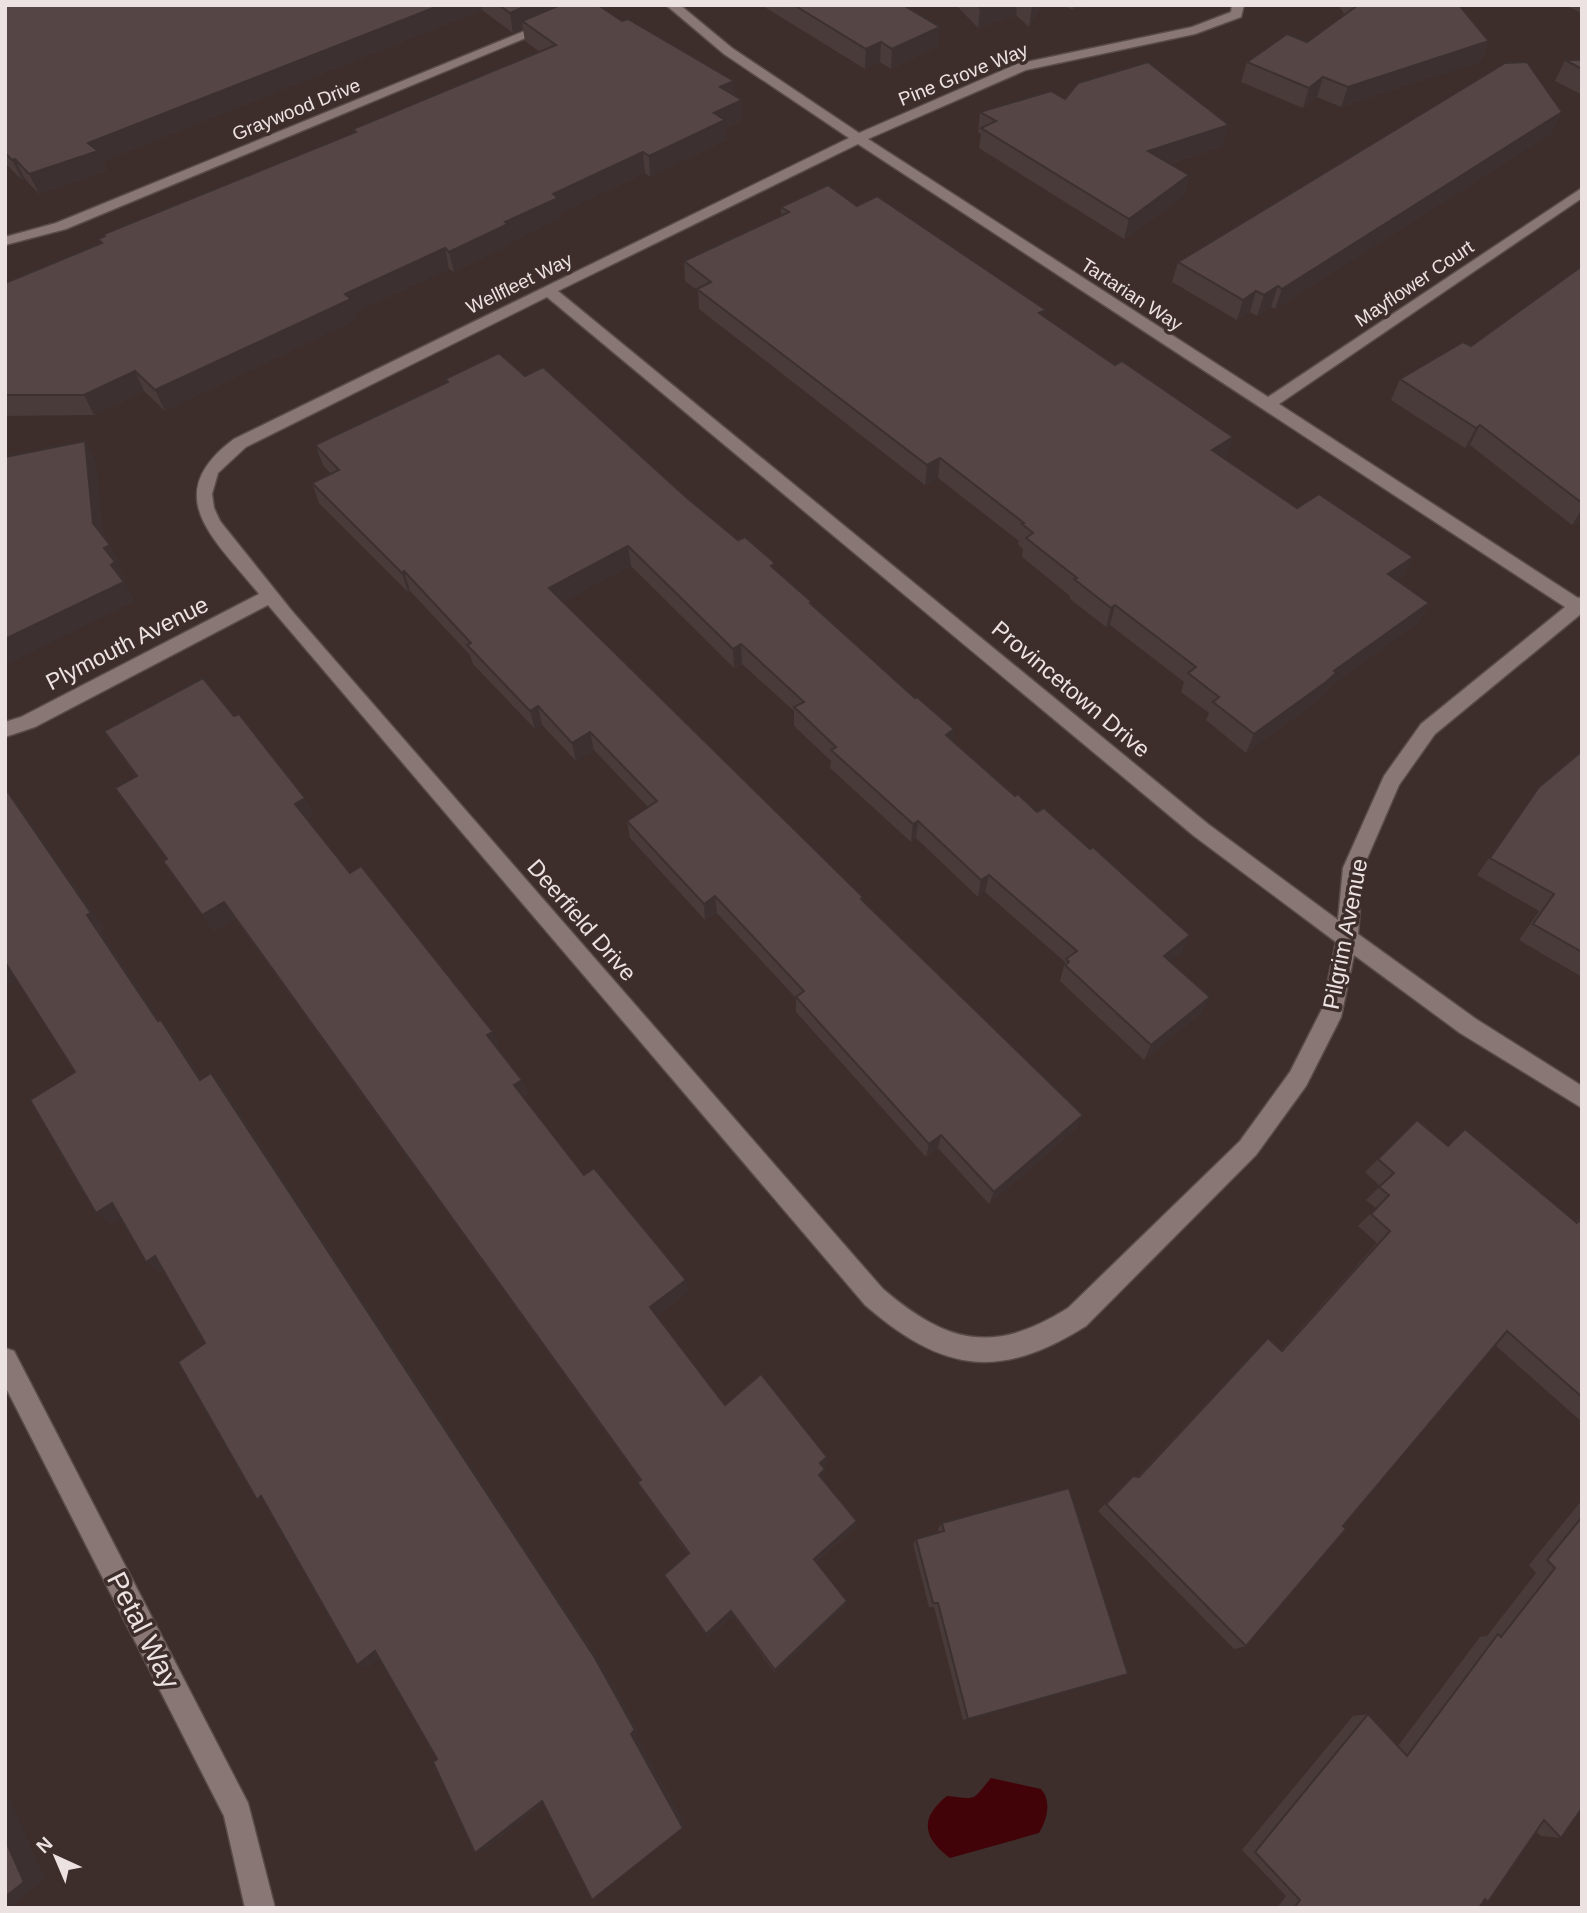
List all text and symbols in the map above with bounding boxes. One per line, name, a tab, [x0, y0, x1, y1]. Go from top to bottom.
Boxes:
street label: Pine Grove Way	[895, 39, 1031, 110]
street label: Graywood Drive	[229, 74, 363, 145]
street label: Mayflower Court	[1351, 236, 1478, 331]
street label: Wellfleet Way	[463, 249, 576, 318]
street label: Tartarian Way	[1077, 254, 1187, 335]
street label: Plymouth Avenue	[42, 591, 212, 695]
street label: Provincetown Drive	[987, 615, 1155, 763]
street label: Deerfield Drive	[522, 854, 642, 986]
street label: Pilgrim Avenue	[1318, 856, 1372, 1012]
street label: Petal Way	[101, 1567, 186, 1694]
north arrow	[21, 1822, 91, 1892]
text: N	[32, 1833, 57, 1857]

